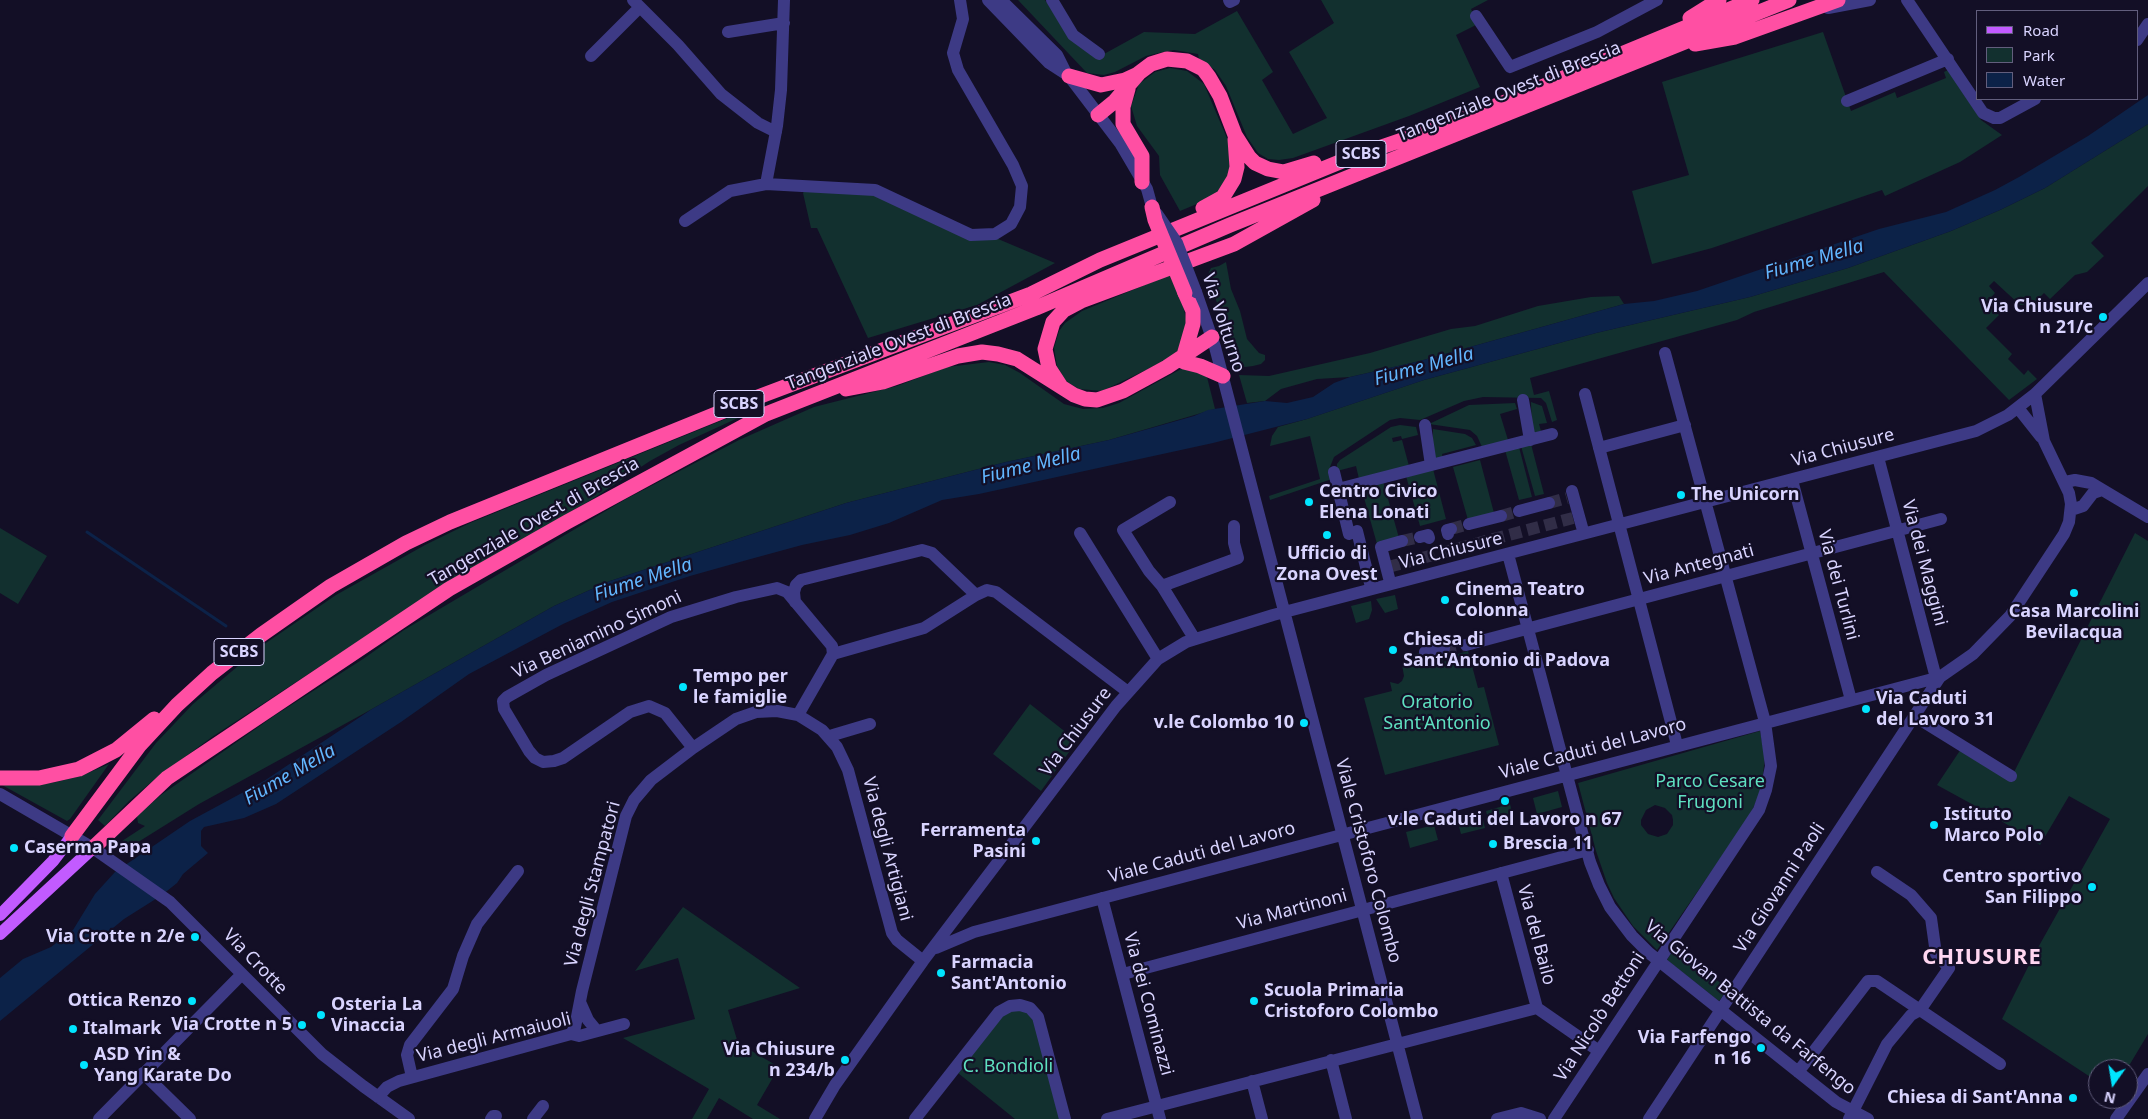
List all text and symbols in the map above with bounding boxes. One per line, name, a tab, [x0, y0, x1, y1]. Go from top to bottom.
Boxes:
legend	[1976, 10, 2138, 100]
text: Road	[2023, 20, 2059, 40]
street label: Tangenziale Ovest di Brescia	[1394, 37, 1624, 147]
text: Park	[2023, 45, 2055, 65]
text: Water	[2023, 70, 2065, 90]
road number: SCBS	[1336, 140, 1386, 168]
water label: Fiume Mella	[1762, 235, 1866, 285]
street label: Via Volturno	[1197, 271, 1249, 375]
street label: Tangenziale Ovest di Brescia	[783, 289, 1015, 395]
place label: Via Chiusure n 21/c	[1981, 296, 2093, 338]
marker: Via Chiusure n 21/c	[2097, 311, 2109, 323]
water label: Fiume Mella	[1372, 343, 1476, 391]
road number: SCBS	[714, 390, 764, 418]
street label: Via Chiusure	[1789, 424, 1897, 472]
water label: Fiume Mella	[979, 443, 1083, 489]
street label: Tangenziale Ovest di Brescia	[425, 453, 643, 591]
place label: Centro Civico Elena Lonati	[1319, 481, 1438, 524]
place label: The Unicorn	[1691, 484, 1799, 506]
marker: The Unicorn	[1675, 489, 1687, 501]
marker: Centro Civico Elena Lonati	[1303, 496, 1315, 508]
street label: Via dei Maggini	[1897, 498, 1951, 628]
street label: Via dei Turlini	[1813, 527, 1863, 643]
street label: Via Chiusure	[1397, 528, 1505, 574]
marker: Ufficio di Zona Ovest	[1321, 529, 1333, 541]
street label: Via Antegnati	[1642, 540, 1756, 590]
place label: Ufficio di Zona Ovest	[1277, 543, 1377, 586]
water label: Fiume Mella	[591, 553, 695, 607]
place label: Cinema Teatro Colonna	[1455, 579, 1585, 622]
street label: Via Beniamino Simoni	[509, 586, 685, 684]
marker: Casa Marcolini Bevilacqua	[2068, 587, 2080, 599]
marker: Cinema Teatro Colonna	[1439, 594, 1451, 606]
place label: Casa Marcolini Bevilacqua	[2009, 601, 2139, 644]
place label: Chiesa di Sant'Antonio di Padova	[1403, 629, 1610, 672]
road number: SCBS	[214, 638, 264, 666]
marker: Chiesa di Sant'Antonio di Padova	[1387, 644, 1399, 656]
place label: Tempo per le famiglie	[693, 666, 788, 709]
marker: Tempo per le famiglie	[677, 681, 689, 693]
street label: Via Chiusure	[1036, 683, 1116, 781]
place label: Via Caduti del Lavoro 31	[1876, 688, 1995, 731]
park label: Oratorio Sant'Antonio	[1383, 692, 1491, 734]
marker: Via Caduti del Lavoro 31	[1860, 703, 1872, 715]
place label: v.le Colombo 10	[1154, 712, 1294, 734]
street label: Viale Caduti del Lavoro	[1497, 714, 1689, 784]
marker: v.le Colombo 10	[1298, 717, 1310, 729]
water label: Fiume Mella	[240, 740, 340, 810]
street label: Viale Cristoforo Colombo	[1330, 756, 1406, 966]
park label: Parco Cesare Frugoni	[1655, 771, 1765, 814]
street label: Via degli Artigiani	[857, 775, 917, 923]
marker: v.le Caduti del Lavoro n 67	[1499, 795, 1511, 807]
street label: Via degli Stampatori	[561, 799, 625, 969]
place label: Istituto Marco Polo	[1944, 804, 2044, 846]
place label: v.le Caduti del Lavoro n 67	[1388, 809, 1622, 831]
street label: Viale Caduti del Lavoro	[1106, 818, 1298, 888]
street label: Via Giovanni Paoli	[1730, 819, 1830, 957]
marker: Istituto Marco Polo	[1928, 819, 1940, 831]
place label: Ferramenta Pasini	[920, 820, 1026, 862]
place label: Brescia 11	[1503, 833, 1593, 855]
marker: Ferramenta Pasini	[1030, 835, 1042, 847]
place label: Caserma Papa	[24, 837, 151, 859]
marker: Brescia 11	[1487, 838, 1499, 850]
marker: Caserma Papa	[8, 842, 20, 854]
place label: Centro sportivo San Filippo	[1942, 866, 2082, 909]
marker: Centro sportivo San Filippo	[2086, 881, 2098, 893]
street label: Via del Bailo	[1512, 883, 1560, 987]
street label: Via Martinoni	[1235, 885, 1349, 935]
street label: Via Giovan Battista da Farfengo	[1640, 916, 1860, 1100]
street label: Via Crotte	[219, 925, 291, 999]
place label: Via Crotte n 2/e	[46, 926, 185, 948]
street label: Via dei Cominazzi	[1119, 930, 1177, 1078]
marker: Via Crotte n 2/e	[189, 931, 201, 943]
district label: CHIUSURE	[1921, 945, 2043, 971]
street label: Via Nicolò Bettoni	[1550, 948, 1650, 1086]
place label: Farmacia Sant'Antonio	[951, 952, 1067, 994]
marker: Farmacia Sant'Antonio	[935, 967, 947, 979]
place label: Scuola Primaria Cristoforo Colombo	[1264, 980, 1439, 1022]
place label: Ottica Renzo	[68, 990, 182, 1012]
place label: Osteria La Vinaccia	[331, 994, 423, 1036]
marker: Ottica Renzo	[186, 995, 198, 1007]
marker: Scuola Primaria Cristoforo Colombo	[1248, 995, 1260, 1007]
street label: Via degli Armaiuoli	[415, 1008, 573, 1068]
marker: Osteria La Vinaccia	[315, 1009, 327, 1021]
place label: Via Crotte n 5	[171, 1014, 292, 1036]
place label: Italmark	[83, 1018, 161, 1040]
marker: Via Crotte n 5	[296, 1019, 308, 1031]
marker: Italmark	[67, 1023, 79, 1035]
place label: Via Farfengo n 16	[1638, 1027, 1751, 1070]
place label: Via Chiusure n 234/b	[723, 1039, 835, 1082]
marker: Via Farfengo n 16	[1755, 1042, 1767, 1054]
place label: ASD Yin & Yang Karate Do	[94, 1044, 232, 1086]
marker: Via Chiusure n 234/b	[839, 1054, 851, 1066]
park label: C. Bondioli	[963, 1056, 1053, 1078]
marker: ASD Yin & Yang Karate Do	[78, 1059, 90, 1071]
north arrow	[2088, 1059, 2138, 1109]
place label: Chiesa di Sant'Anna	[1887, 1087, 2063, 1109]
text: N	[2102, 1088, 2117, 1109]
marker: Chiesa di Sant'Anna	[2067, 1092, 2079, 1104]

